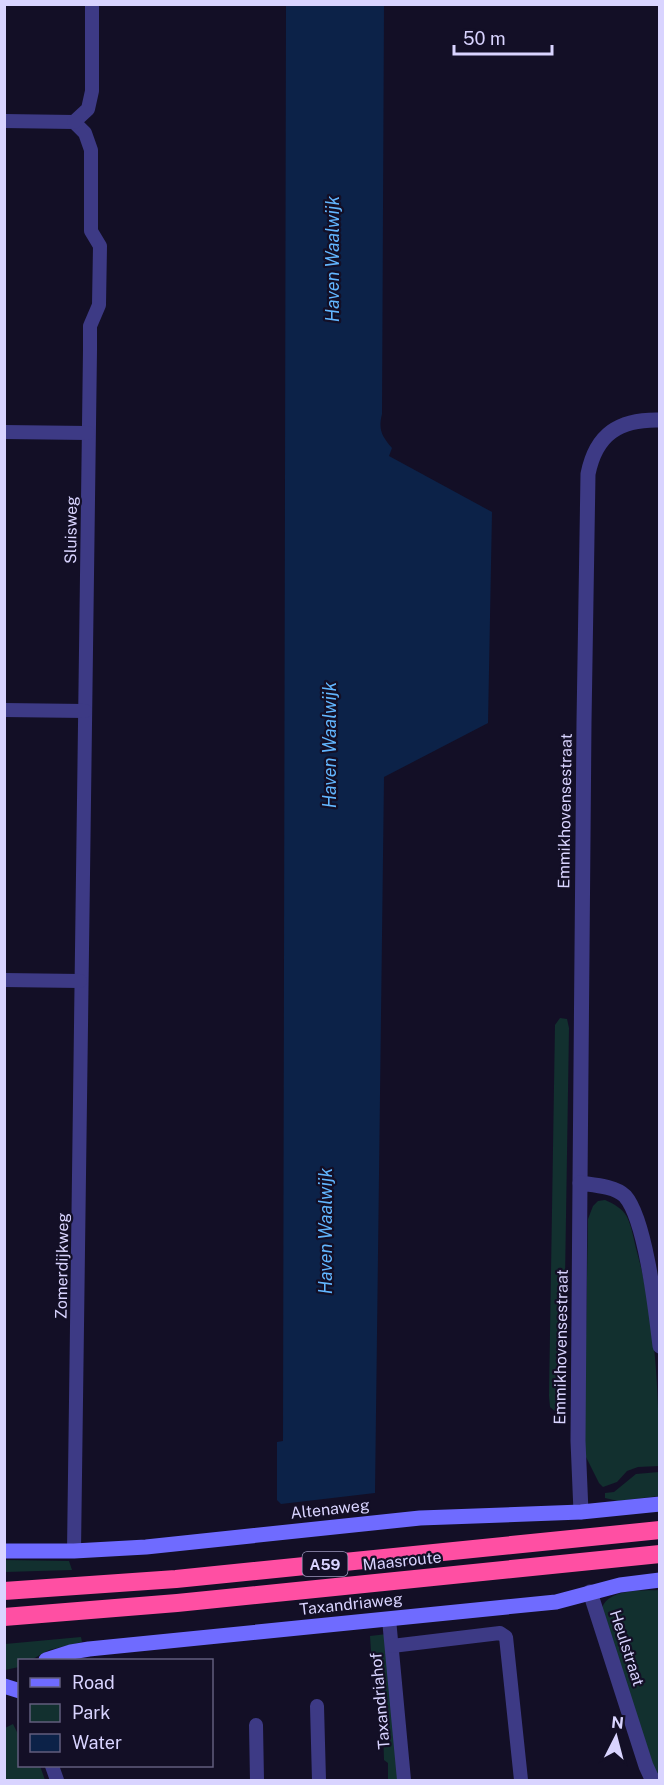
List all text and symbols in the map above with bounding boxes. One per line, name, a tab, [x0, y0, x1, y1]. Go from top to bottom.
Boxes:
scale bar	[454, 18, 552, 56]
text: 50 m	[463, 28, 506, 49]
water label: Haven Waalwijk	[322, 195, 343, 322]
street label: Sluisweg	[61, 496, 81, 564]
water label: Haven Waalwijk	[319, 681, 340, 808]
street label: Emmikhovensestraat	[554, 733, 576, 889]
water label: Haven Waalwijk	[315, 1167, 336, 1294]
street label: Zomerdijkweg	[52, 1213, 72, 1319]
street label: Emmikhovensestraat	[550, 1269, 572, 1425]
street label: Altenaweg	[289, 1495, 371, 1523]
street label: Maasroute	[362, 1547, 442, 1575]
road number: A59	[302, 1552, 348, 1576]
street label: Taxandriaweg	[298, 1589, 404, 1619]
street label: Heulstraat	[606, 1608, 648, 1688]
street label: Taxandriahof	[366, 1652, 394, 1750]
legend	[18, 1659, 213, 1767]
text: Road	[72, 1672, 115, 1693]
text: Park	[72, 1702, 110, 1723]
north arrow	[586, 1707, 646, 1767]
text: N	[610, 1712, 625, 1733]
text: Water	[72, 1732, 122, 1753]

